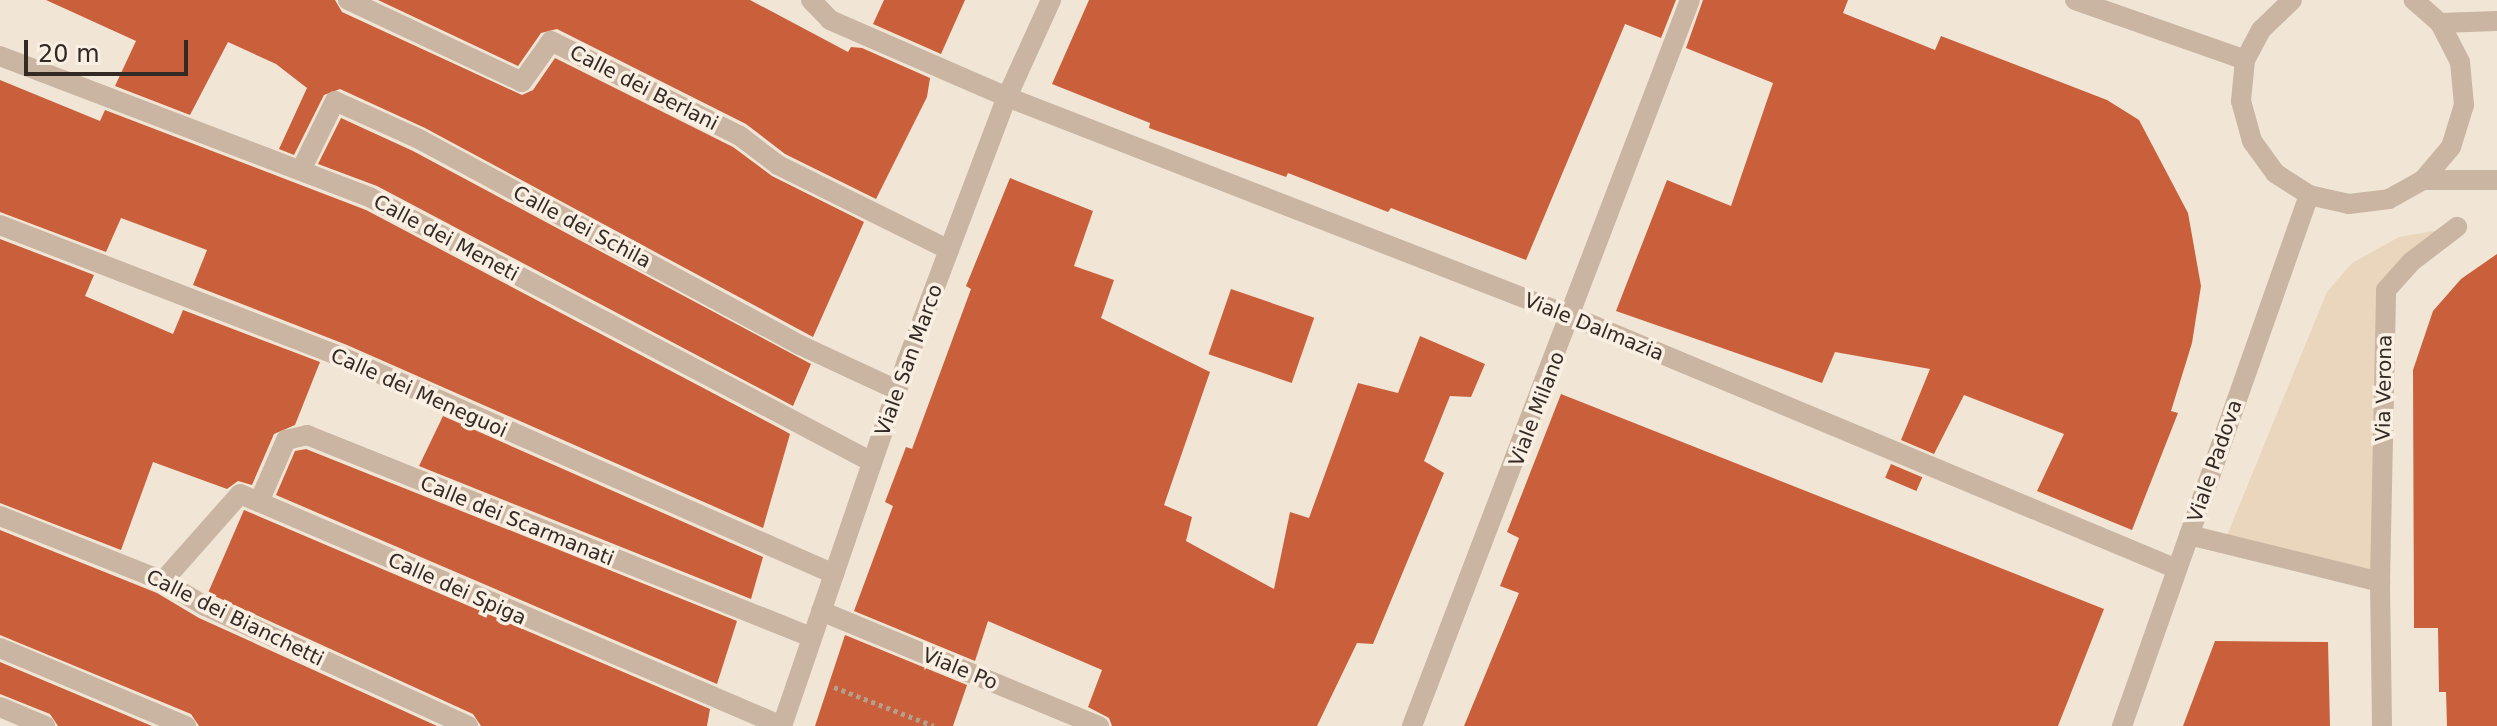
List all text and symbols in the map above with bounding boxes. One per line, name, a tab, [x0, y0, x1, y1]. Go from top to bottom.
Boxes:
scale bar	[28, 24, 192, 74]
text: 20 m	[38, 40, 100, 68]
street label: Calle dei Berlani	[566, 40, 722, 136]
street label: Calle dei Schila	[509, 181, 655, 273]
street label: Calle dei Meneti	[369, 190, 523, 286]
street label: Viale San Marco	[870, 281, 948, 439]
street label: Viale Dalmazia	[1521, 288, 1667, 366]
street label: Via Verona	[2371, 334, 2397, 442]
street label: Calle dei Meneguoi	[327, 343, 511, 443]
street label: Viale Milano	[1504, 348, 1570, 470]
street label: Viale Padova	[2183, 397, 2247, 525]
street label: Calle dei Scarmanati	[417, 471, 617, 571]
street label: Calle dei Spiga	[384, 548, 530, 630]
street label: Calle dei Bianchetti	[142, 565, 328, 671]
street label: Viale Po	[919, 643, 1001, 695]

